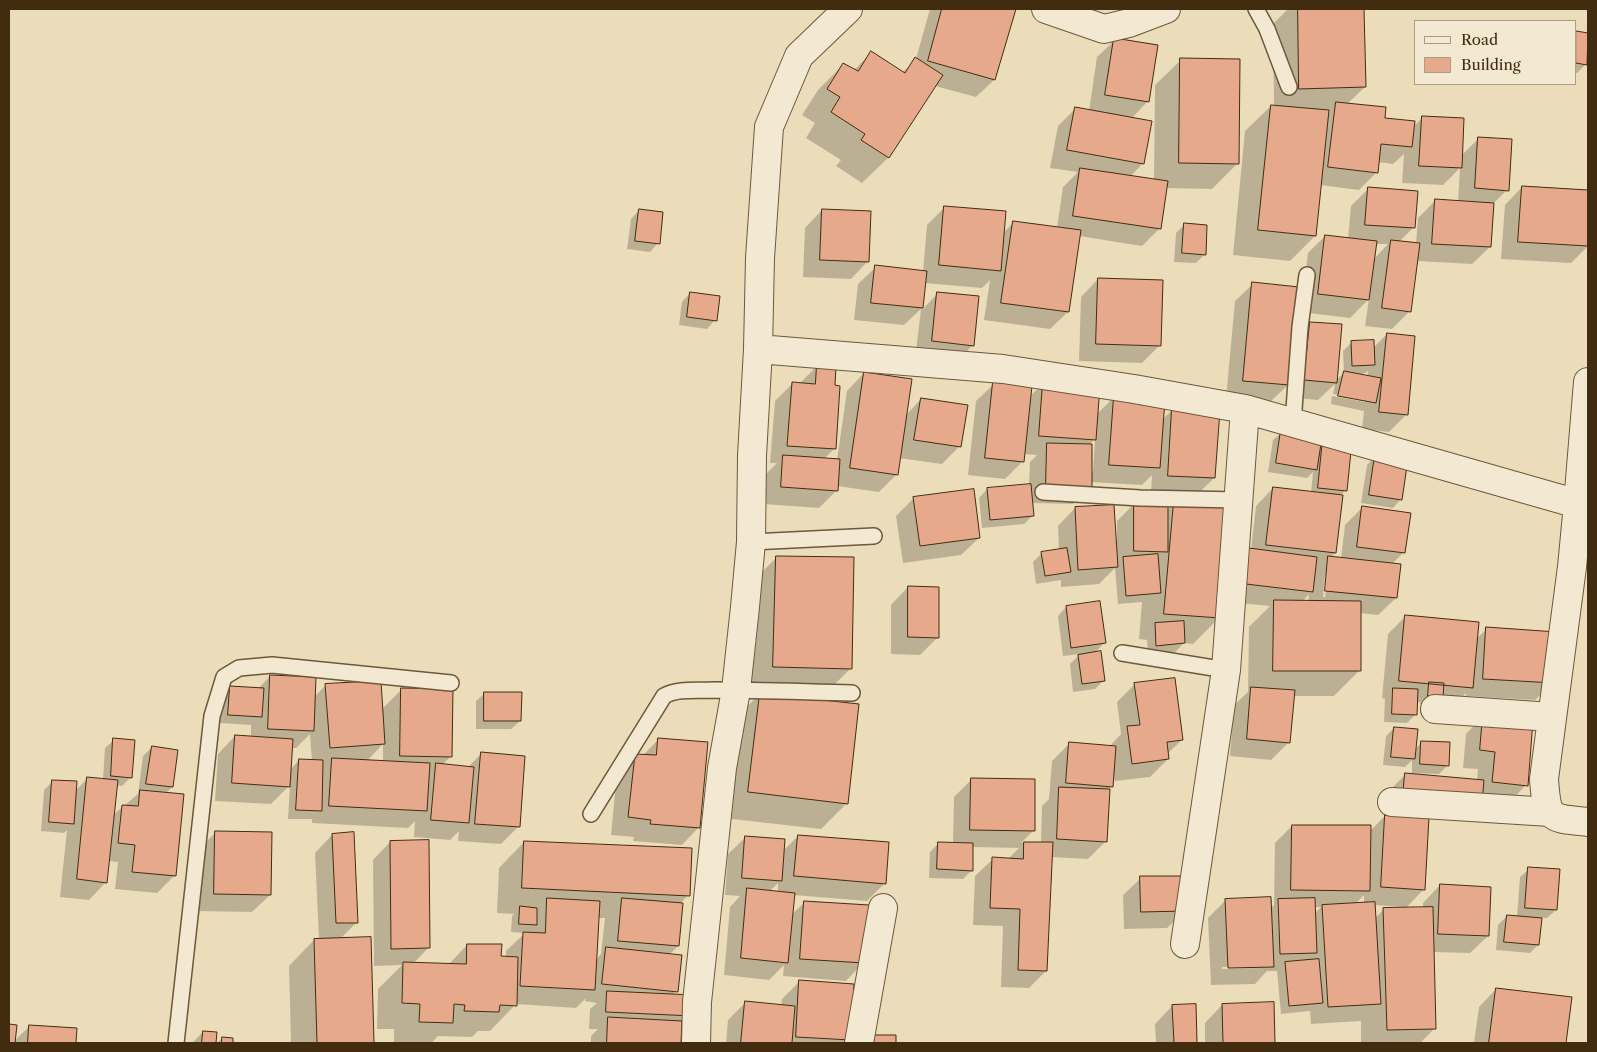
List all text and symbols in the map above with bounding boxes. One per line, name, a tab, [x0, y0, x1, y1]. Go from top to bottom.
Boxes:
legend	[1414, 20, 1577, 85]
text: Road	[1461, 30, 1498, 49]
text: Building	[1461, 55, 1521, 74]

